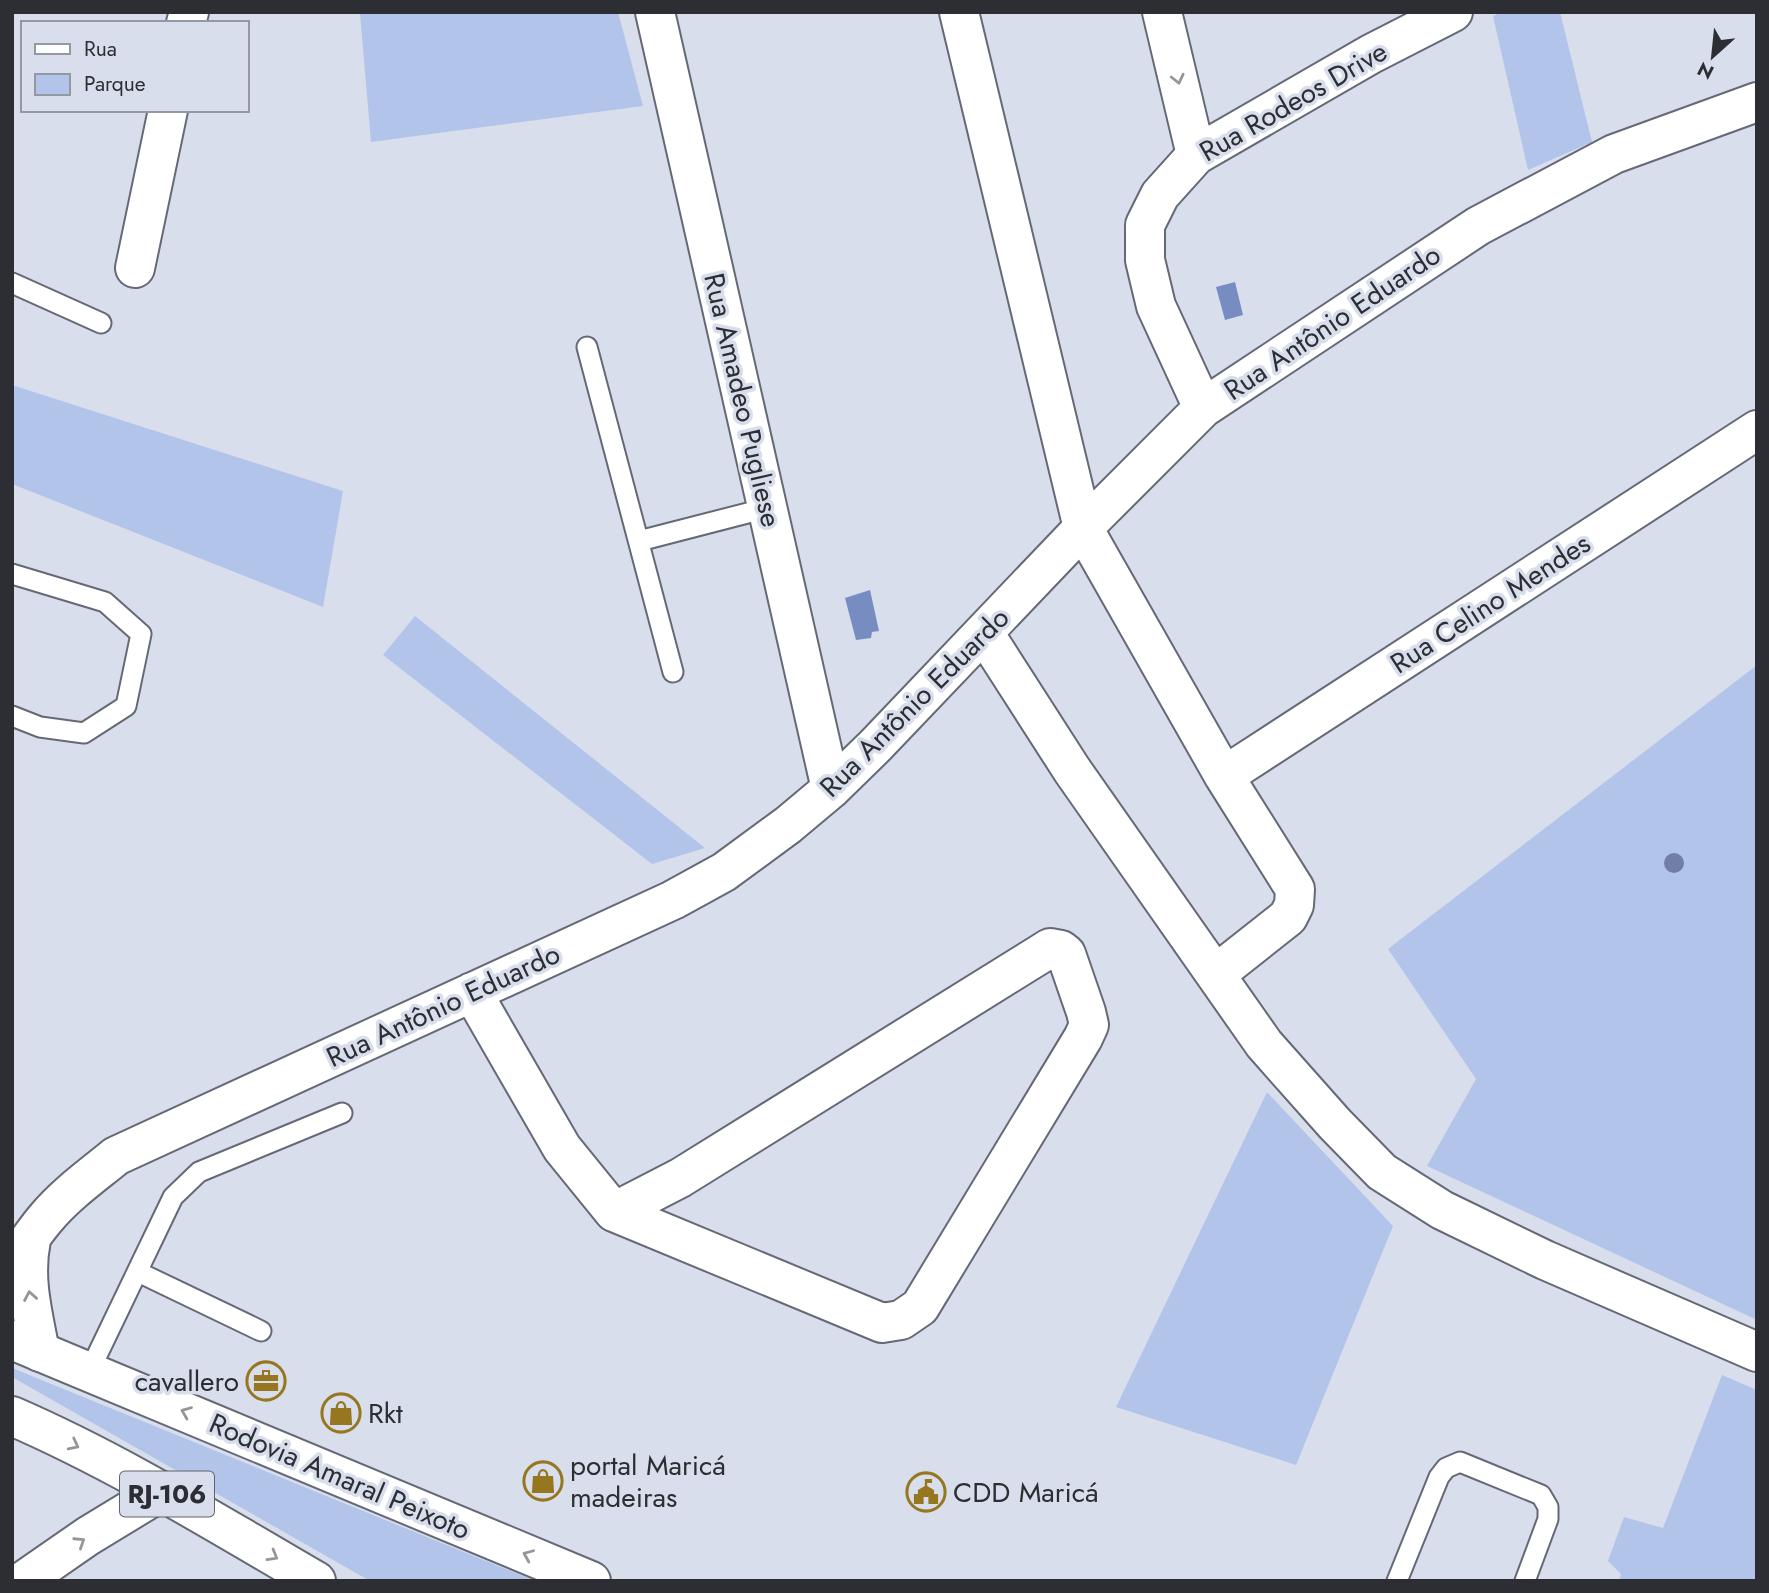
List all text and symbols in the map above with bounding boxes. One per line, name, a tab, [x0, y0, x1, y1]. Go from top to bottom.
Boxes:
legend	[21, 21, 248, 112]
north arrow	[1678, 21, 1748, 91]
street label: Rua Rodeos Drive	[1192, 31, 1395, 172]
text: Rua	[84, 34, 117, 64]
text: N	[1693, 55, 1718, 86]
text: Parque	[84, 69, 146, 99]
one-way arrow	[1170, 73, 1184, 85]
street label: Rua Antônio Eduardo	[1216, 235, 1449, 410]
street label: Rua Amadeo Pugliese	[693, 269, 792, 531]
street label: Rua Celino Mendes	[1382, 523, 1598, 684]
street label: Rua Antônio Eduardo	[810, 598, 1018, 806]
street label: Rua Antônio Eduardo	[320, 933, 567, 1078]
one-way arrow	[23, 1290, 38, 1302]
office icon: cavallero	[245, 1360, 287, 1402]
place label: cavallero	[135, 1361, 239, 1402]
shop icon: Rkt	[320, 1392, 362, 1434]
place label: Rkt	[368, 1393, 403, 1434]
street label: Rodovia Amaral Peixoto	[203, 1403, 477, 1550]
one-way arrow	[181, 1407, 193, 1421]
one-way arrow	[67, 1436, 79, 1450]
place label: portal Maricá madeiras	[570, 1445, 726, 1518]
shop icon: portal Maricá madeiras	[522, 1460, 564, 1502]
road number: RJ-106	[120, 1471, 214, 1516]
public building icon: CDD Maricá	[905, 1471, 947, 1513]
place label: CDD Maricá	[953, 1472, 1099, 1513]
one-way arrow	[72, 1538, 85, 1551]
one-way arrow	[265, 1547, 278, 1560]
one-way arrow	[522, 1549, 534, 1563]

